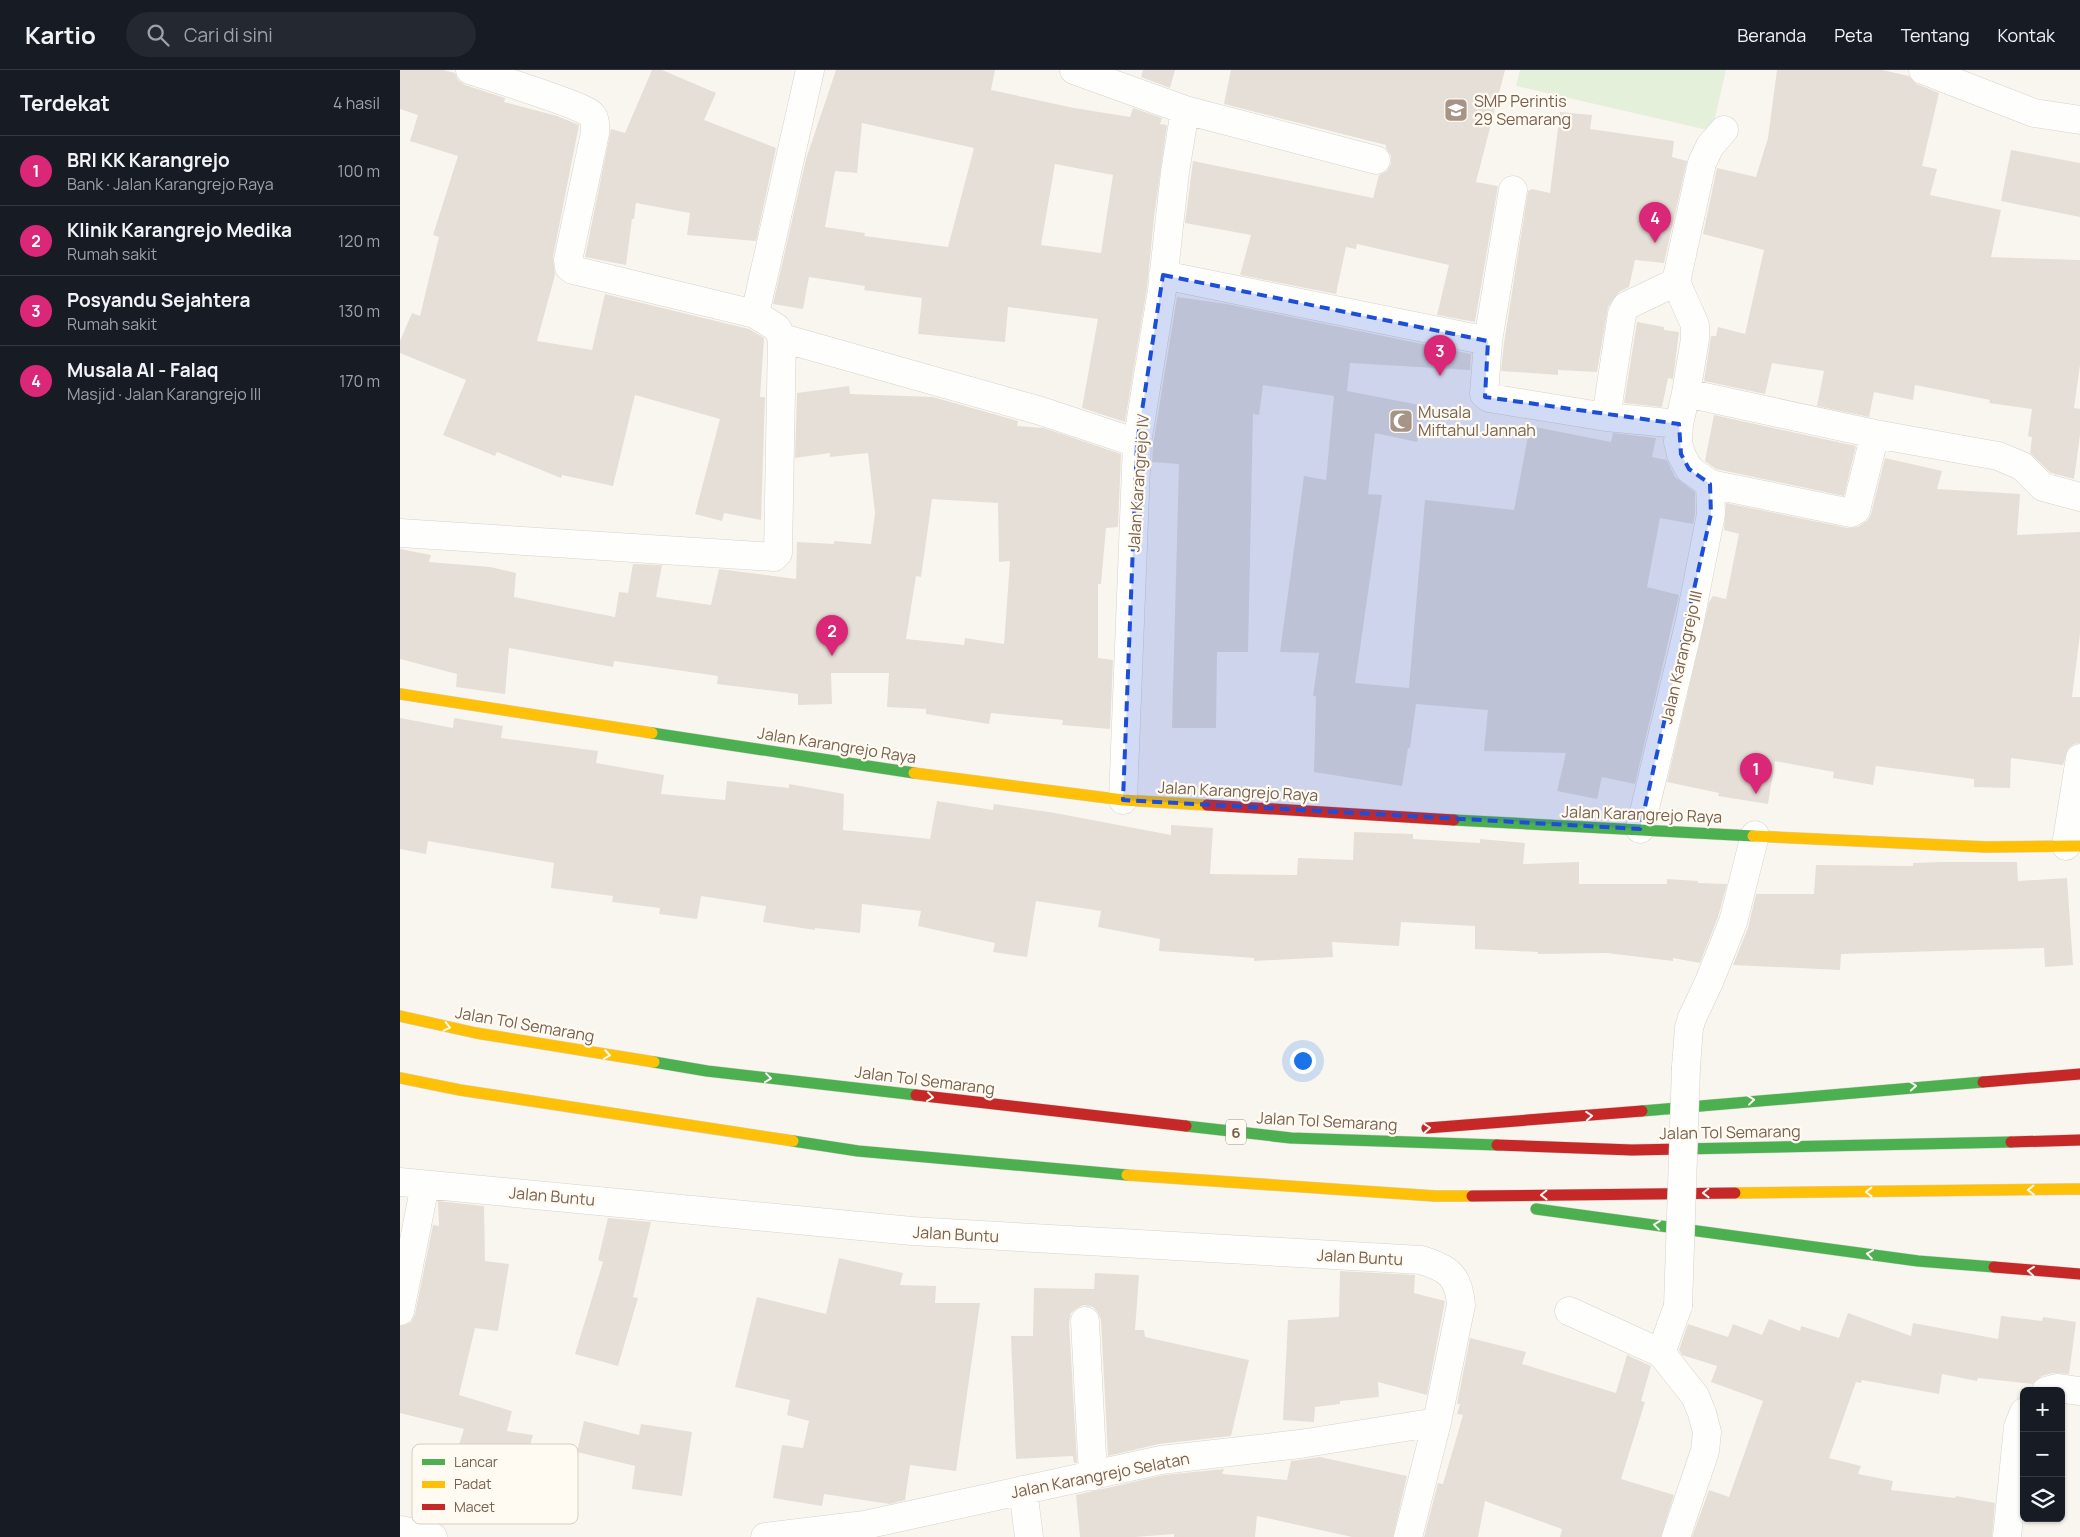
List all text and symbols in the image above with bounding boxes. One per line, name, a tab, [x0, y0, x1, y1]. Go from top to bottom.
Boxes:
search box	[126, 12, 476, 57]
text: Kartio	[25, 18, 96, 51]
icon: search	[144, 21, 172, 49]
text: Cari di sini	[184, 22, 273, 48]
text: Beranda	[1737, 23, 1806, 47]
text: Peta	[1834, 23, 1873, 47]
text: Tentang	[1901, 23, 1970, 47]
text: Kontak	[1998, 23, 2055, 47]
text: Terdekat	[20, 89, 110, 117]
place label: SMP Perintis 29 Semarang	[1474, 90, 1571, 130]
text: 4 hasil	[333, 92, 380, 114]
school or university icon: SMP Perintis 29 Semarang	[1443, 97, 1469, 123]
text: BRI KK Karangrejo	[67, 147, 230, 173]
text: 1	[32, 160, 40, 182]
text: 100 m	[337, 160, 380, 182]
text: Bank · Jalan Karangrejo Raya	[67, 173, 274, 195]
pin: 4	[1639, 202, 1671, 243]
text: Klinik Karangrejo Medika	[67, 217, 292, 243]
text: 2	[31, 230, 41, 252]
text: 120 m	[338, 230, 380, 252]
text: Rumah sakit	[67, 243, 157, 265]
text: Posyandu Sejahtera	[67, 287, 250, 313]
text: 3	[31, 300, 41, 322]
text: 130 m	[338, 300, 380, 322]
text: Rumah sakit	[67, 313, 157, 335]
pin: 3	[1424, 335, 1456, 376]
text: Musala Al - Falaq	[67, 357, 219, 383]
text: 4	[31, 370, 41, 392]
text: 170 m	[339, 370, 380, 392]
text: Masjid · Jalan Karangrejo III	[67, 383, 261, 405]
place label: Musala Miftahul Jannah	[1418, 401, 1536, 441]
mosque icon: Musala Miftahul Jannah	[1388, 408, 1414, 434]
street label: Jalan Karangrejo IV	[1122, 413, 1154, 553]
street label: Jalan Karangrejo III	[1655, 588, 1707, 726]
pin: 2	[816, 615, 848, 656]
street label: Jalan Karangrejo Raya	[756, 722, 918, 768]
pin: 1	[1740, 753, 1772, 794]
street label: Jalan Karangrejo Raya	[1157, 776, 1319, 806]
street label: Jalan Karangrejo Raya	[1561, 800, 1723, 828]
street label: Jalan Tol Semarang	[454, 1001, 596, 1047]
one-way arrow	[443, 1021, 452, 1032]
your location	[1290, 1048, 1316, 1074]
one-way arrow	[604, 1049, 612, 1060]
street label: Jalan Tol Semarang	[854, 1060, 996, 1100]
one-way arrow	[764, 1072, 772, 1083]
one-way arrow	[1909, 1081, 1917, 1092]
one-way arrow	[926, 1091, 934, 1102]
one-way arrow	[1747, 1095, 1755, 1106]
street label: Jalan Tol Semarang	[1256, 1106, 1398, 1136]
one-way arrow	[1585, 1110, 1593, 1121]
road number: 6	[1226, 1120, 1246, 1144]
street label: Jalan Tol Semarang	[1659, 1120, 1801, 1144]
one-way arrow	[1423, 1122, 1431, 1133]
street label: Jalan Buntu	[508, 1181, 596, 1211]
one-way arrow	[2027, 1185, 2035, 1195]
one-way arrow	[1865, 1187, 1872, 1197]
one-way arrow	[1702, 1188, 1710, 1198]
one-way arrow	[1540, 1190, 1548, 1200]
one-way arrow	[1653, 1220, 1661, 1231]
street label: Jalan Buntu	[912, 1221, 1000, 1247]
street label: Jalan Buntu	[1316, 1244, 1404, 1270]
one-way arrow	[1865, 1250, 1874, 1260]
one-way arrow	[2027, 1266, 2035, 1277]
map controls	[2020, 1387, 2065, 1522]
button: +	[2020, 1387, 2065, 1432]
button: −	[2020, 1432, 2065, 1477]
legend	[412, 1444, 578, 1524]
street label: Jalan Karangrejo Selatan	[1009, 1447, 1191, 1503]
text: Lancar	[454, 1452, 498, 1471]
text: Padat	[454, 1474, 492, 1493]
button: layers	[2020, 1477, 2065, 1522]
text: Macet	[454, 1497, 495, 1516]

